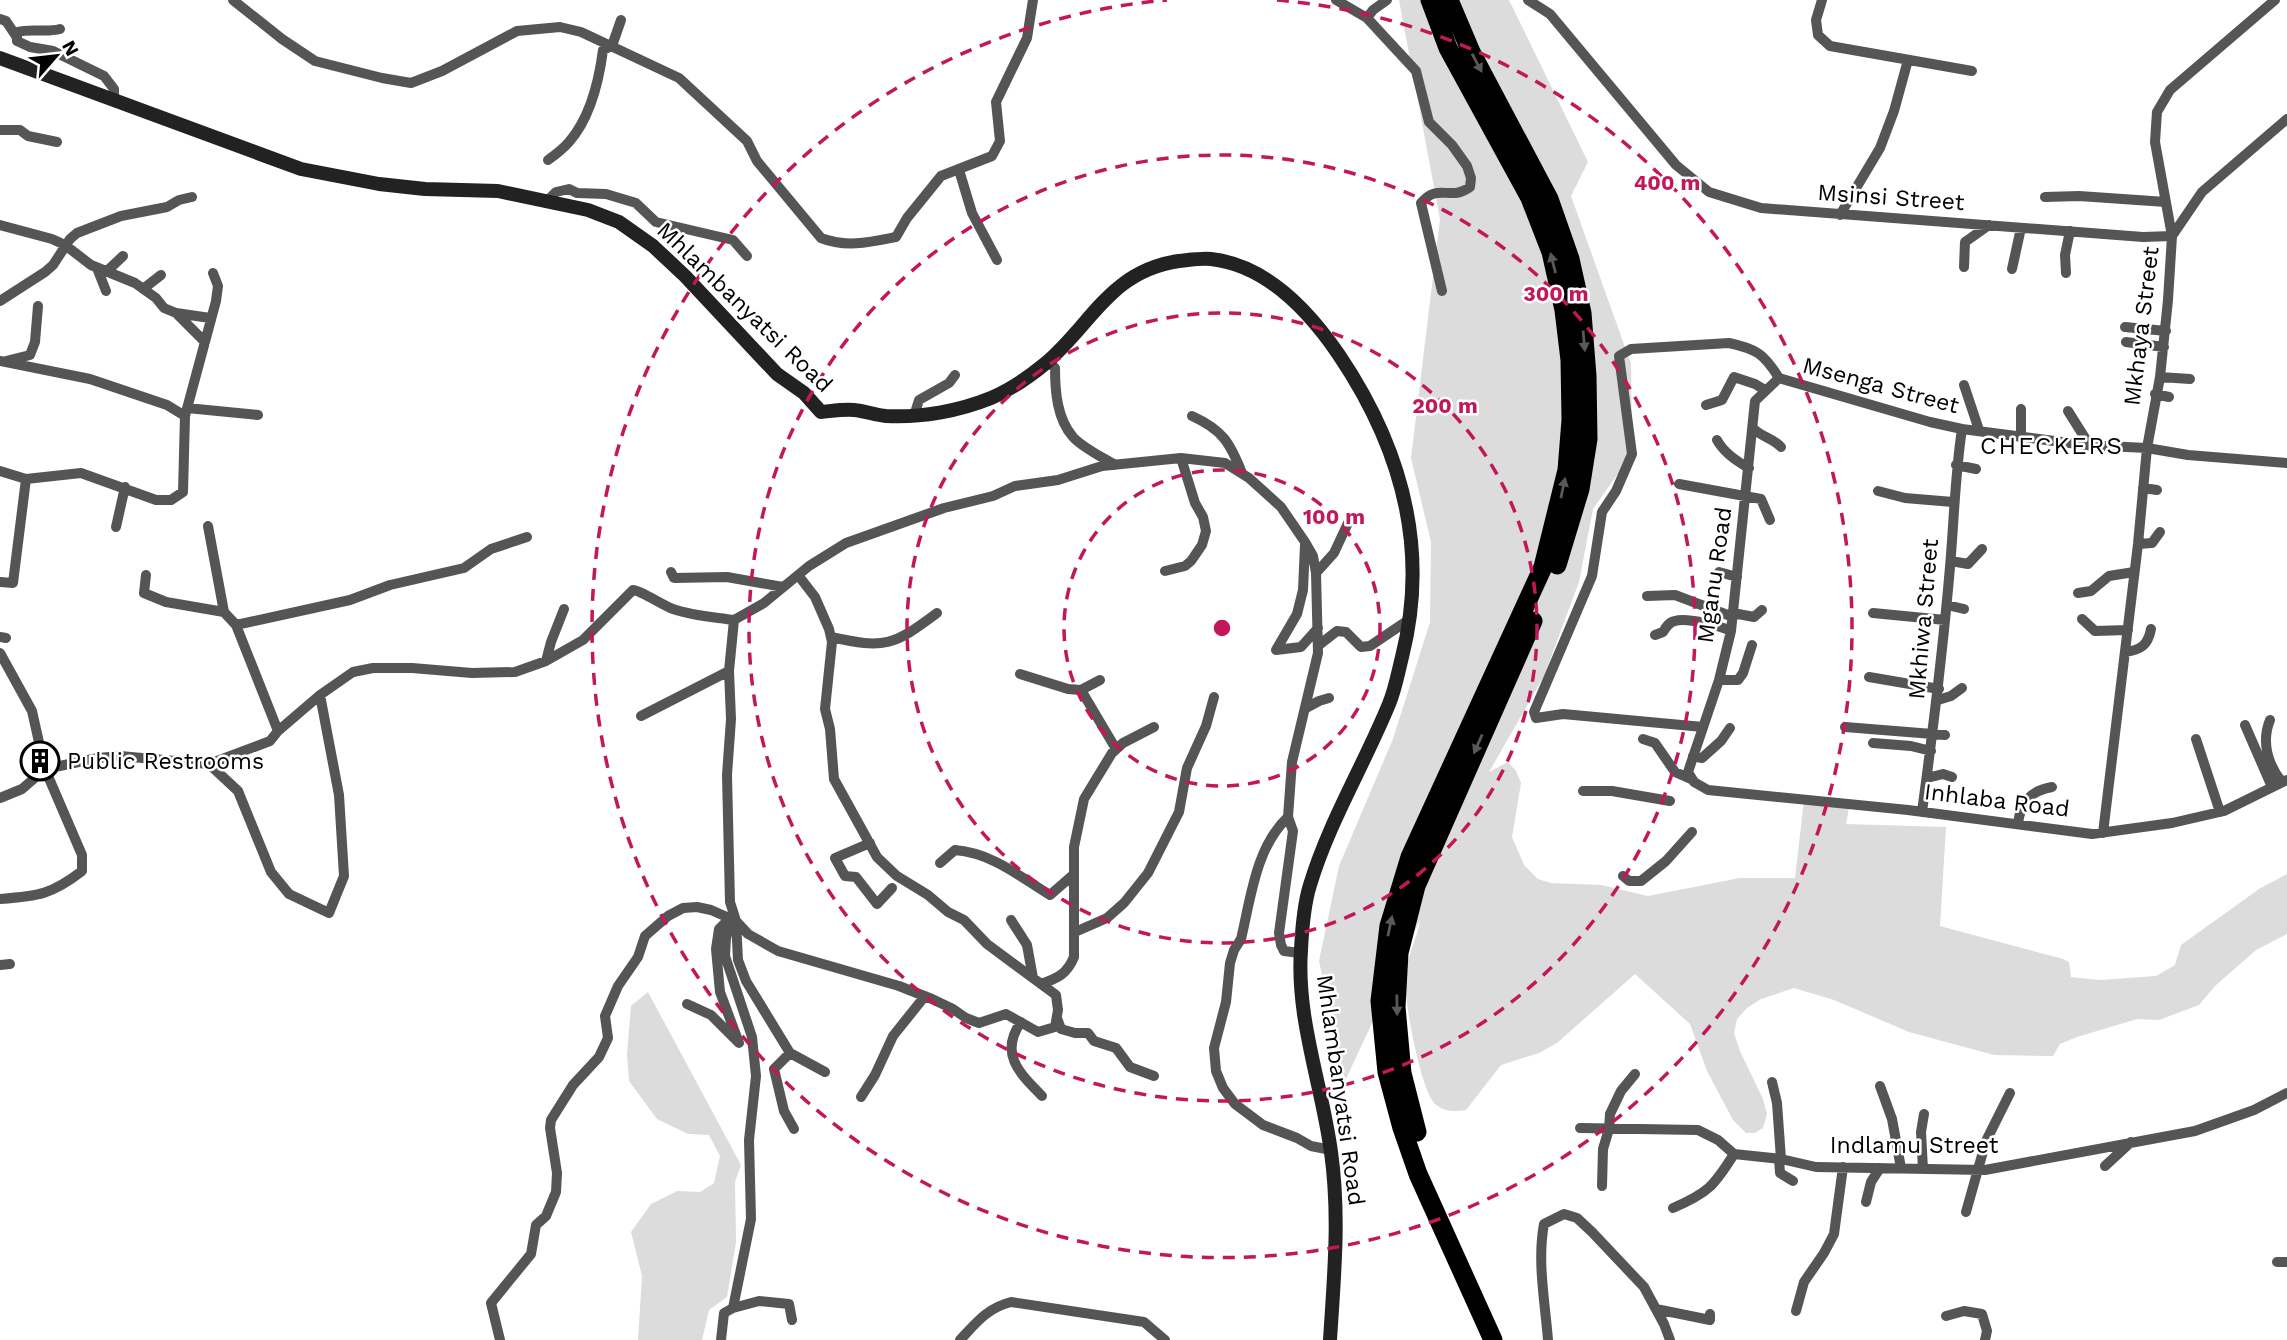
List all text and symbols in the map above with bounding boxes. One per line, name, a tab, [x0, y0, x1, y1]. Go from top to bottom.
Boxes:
north arrow	[21, 21, 91, 91]
text: N	[57, 37, 84, 60]
one-way arrow	[1472, 53, 1483, 73]
text: 400 m	[1634, 170, 1700, 195]
street label: Msinsi Street	[1817, 179, 1966, 216]
street label: Mhlambanyatsi Road	[651, 217, 838, 398]
street label: Mkhaya Street	[2118, 245, 2165, 407]
one-way arrow	[1547, 252, 1558, 274]
text: 300 m	[1523, 281, 1589, 306]
one-way arrow	[1579, 331, 1590, 353]
street label: Msenga Street	[1800, 352, 1962, 419]
text: 200 m	[1412, 393, 1478, 418]
district label: CHECKERS	[1980, 432, 2124, 460]
one-way arrow	[1558, 477, 1569, 499]
text: 100 m	[1303, 504, 1365, 529]
street label: Mganu Road	[1692, 505, 1737, 645]
street label: Mkhiwa Street	[1903, 537, 1944, 701]
centre of rings	[1210, 616, 1234, 640]
one-way arrow	[1472, 734, 1484, 754]
building icon: Public Restrooms	[19, 740, 61, 782]
place label: Public Restrooms	[67, 748, 264, 775]
street label: Inhlaba Road	[1923, 778, 2071, 823]
one-way arrow	[1384, 915, 1395, 937]
street label: Mhlambanyatsi Road	[1311, 973, 1370, 1207]
one-way arrow	[1391, 995, 1403, 1017]
street label: Indlamu Street	[1830, 1132, 1999, 1159]

